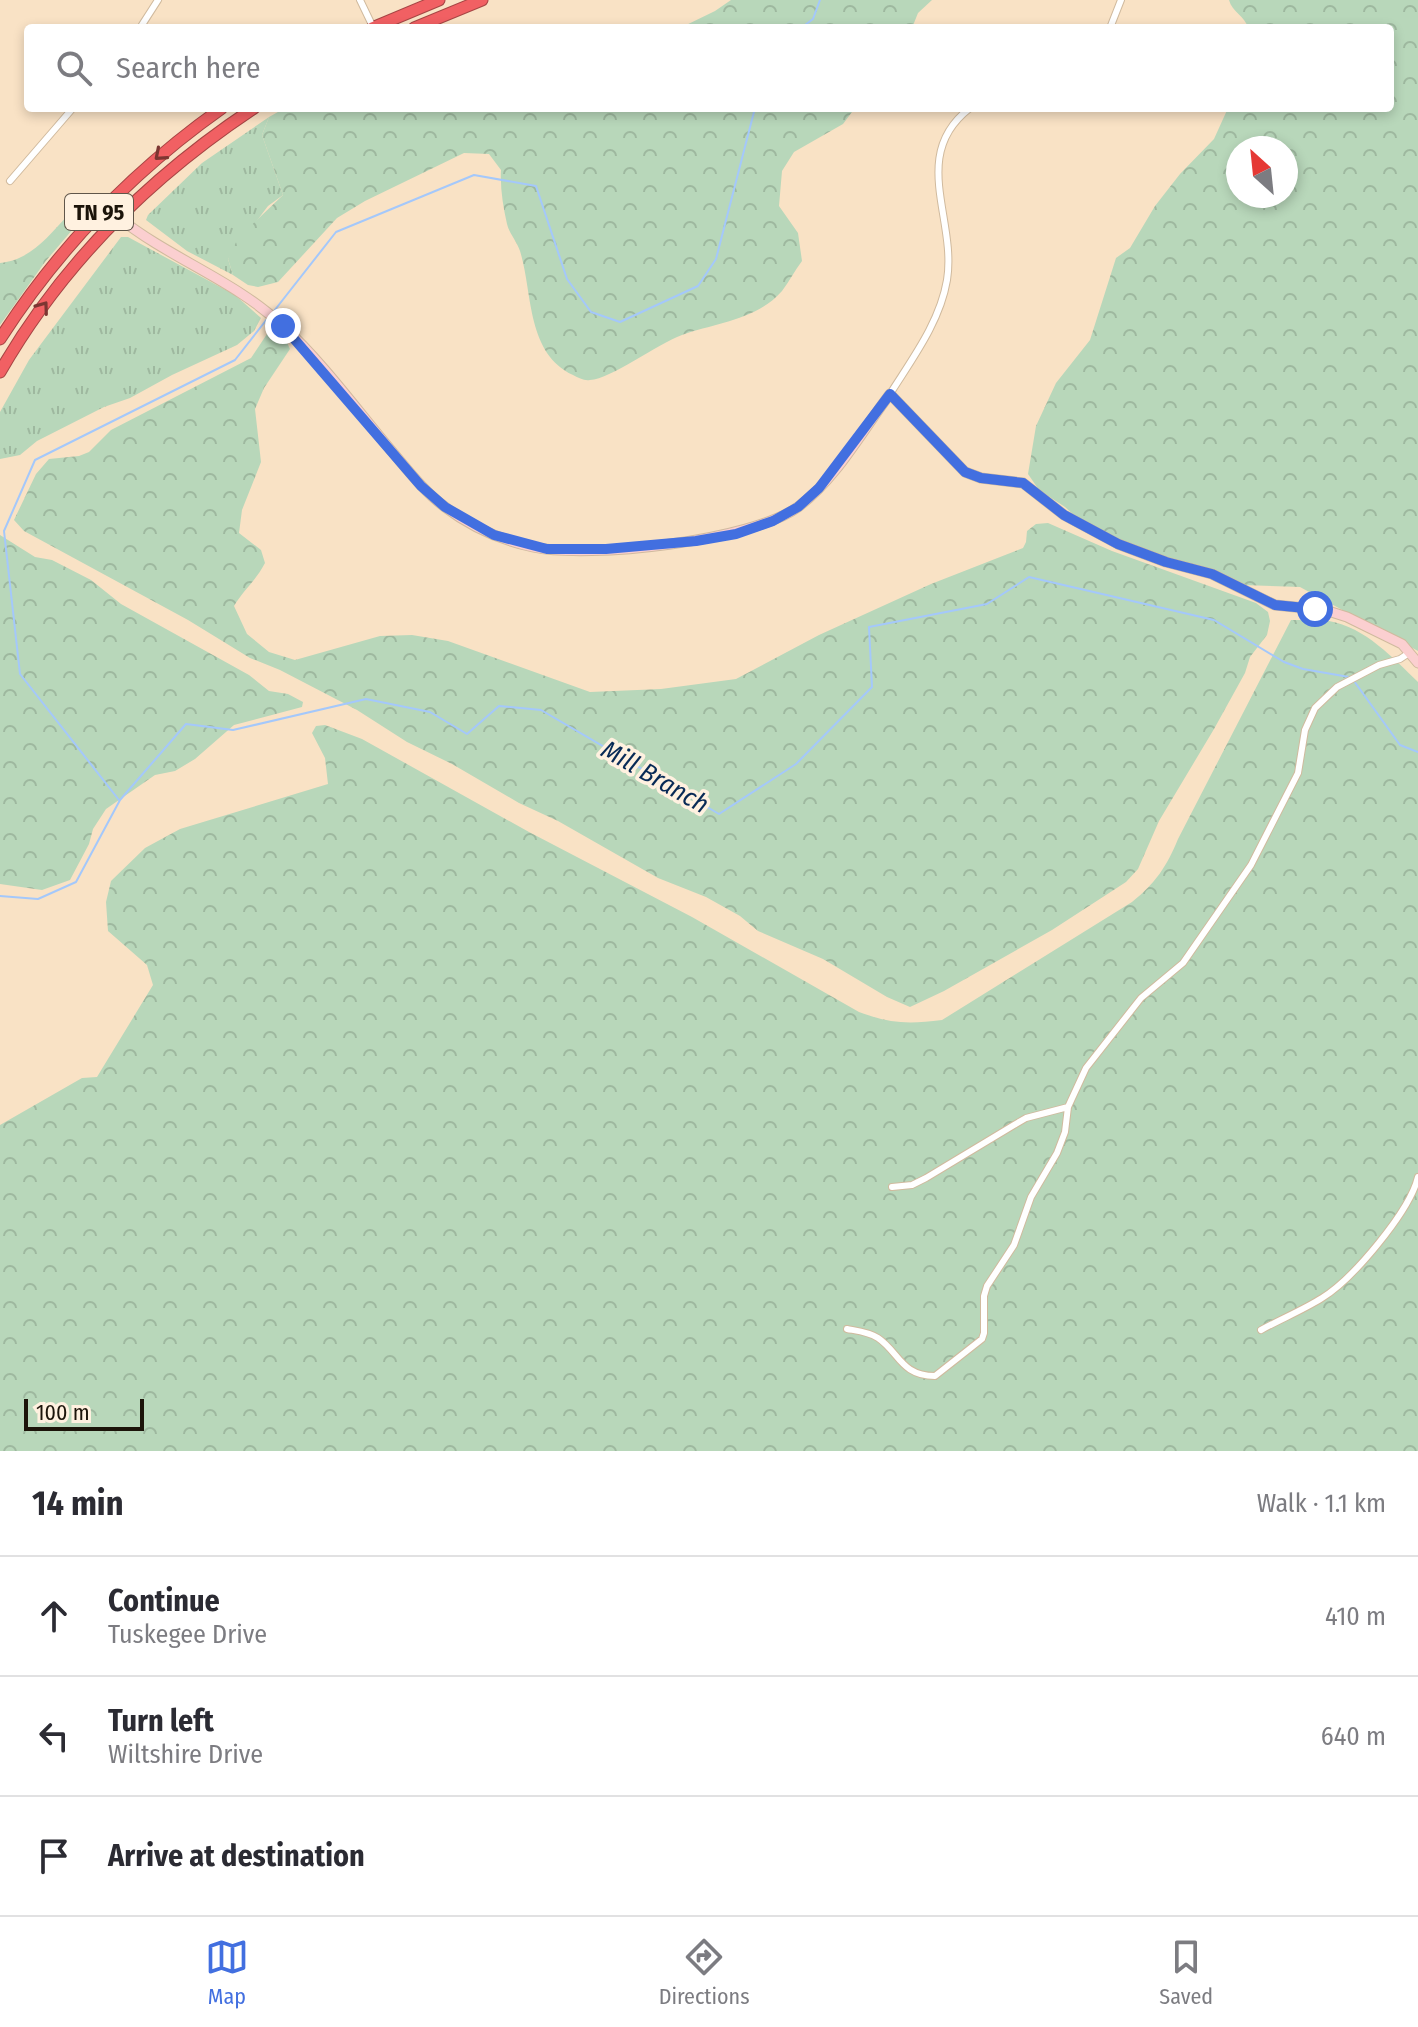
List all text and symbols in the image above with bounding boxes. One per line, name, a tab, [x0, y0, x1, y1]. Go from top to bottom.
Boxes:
search box	[24, 24, 1394, 112]
icon: search	[52, 46, 96, 90]
text: Search here	[116, 50, 261, 86]
north arrow	[1226, 136, 1298, 208]
one-way arrow	[155, 146, 170, 160]
road number: TN 95	[65, 194, 133, 230]
one-way arrow	[33, 301, 48, 316]
route end	[265, 308, 301, 344]
route start	[1297, 591, 1333, 627]
water label: Mill Branch	[596, 734, 714, 820]
scale bar	[24, 1395, 144, 1431]
text: 100 m	[36, 1399, 90, 1426]
text: 14 min	[32, 1483, 124, 1524]
text: Walk · 1.1 km	[1257, 1488, 1386, 1519]
text: Continue	[108, 1583, 220, 1619]
icon: ahead	[32, 1594, 76, 1638]
text: 410 m	[1325, 1601, 1386, 1632]
text: Tuskegee Drive	[108, 1619, 267, 1650]
text: Turn left	[108, 1703, 214, 1739]
icon: left	[32, 1714, 76, 1758]
text: 640 m	[1321, 1721, 1386, 1752]
text: Wiltshire Drive	[108, 1739, 263, 1770]
icon: arrive	[32, 1834, 76, 1878]
text: Arrive at destination	[108, 1838, 365, 1874]
tab: Map	[205, 1935, 249, 2010]
tab: Directions	[659, 1935, 750, 2010]
tab: Saved	[1159, 1935, 1213, 2010]

